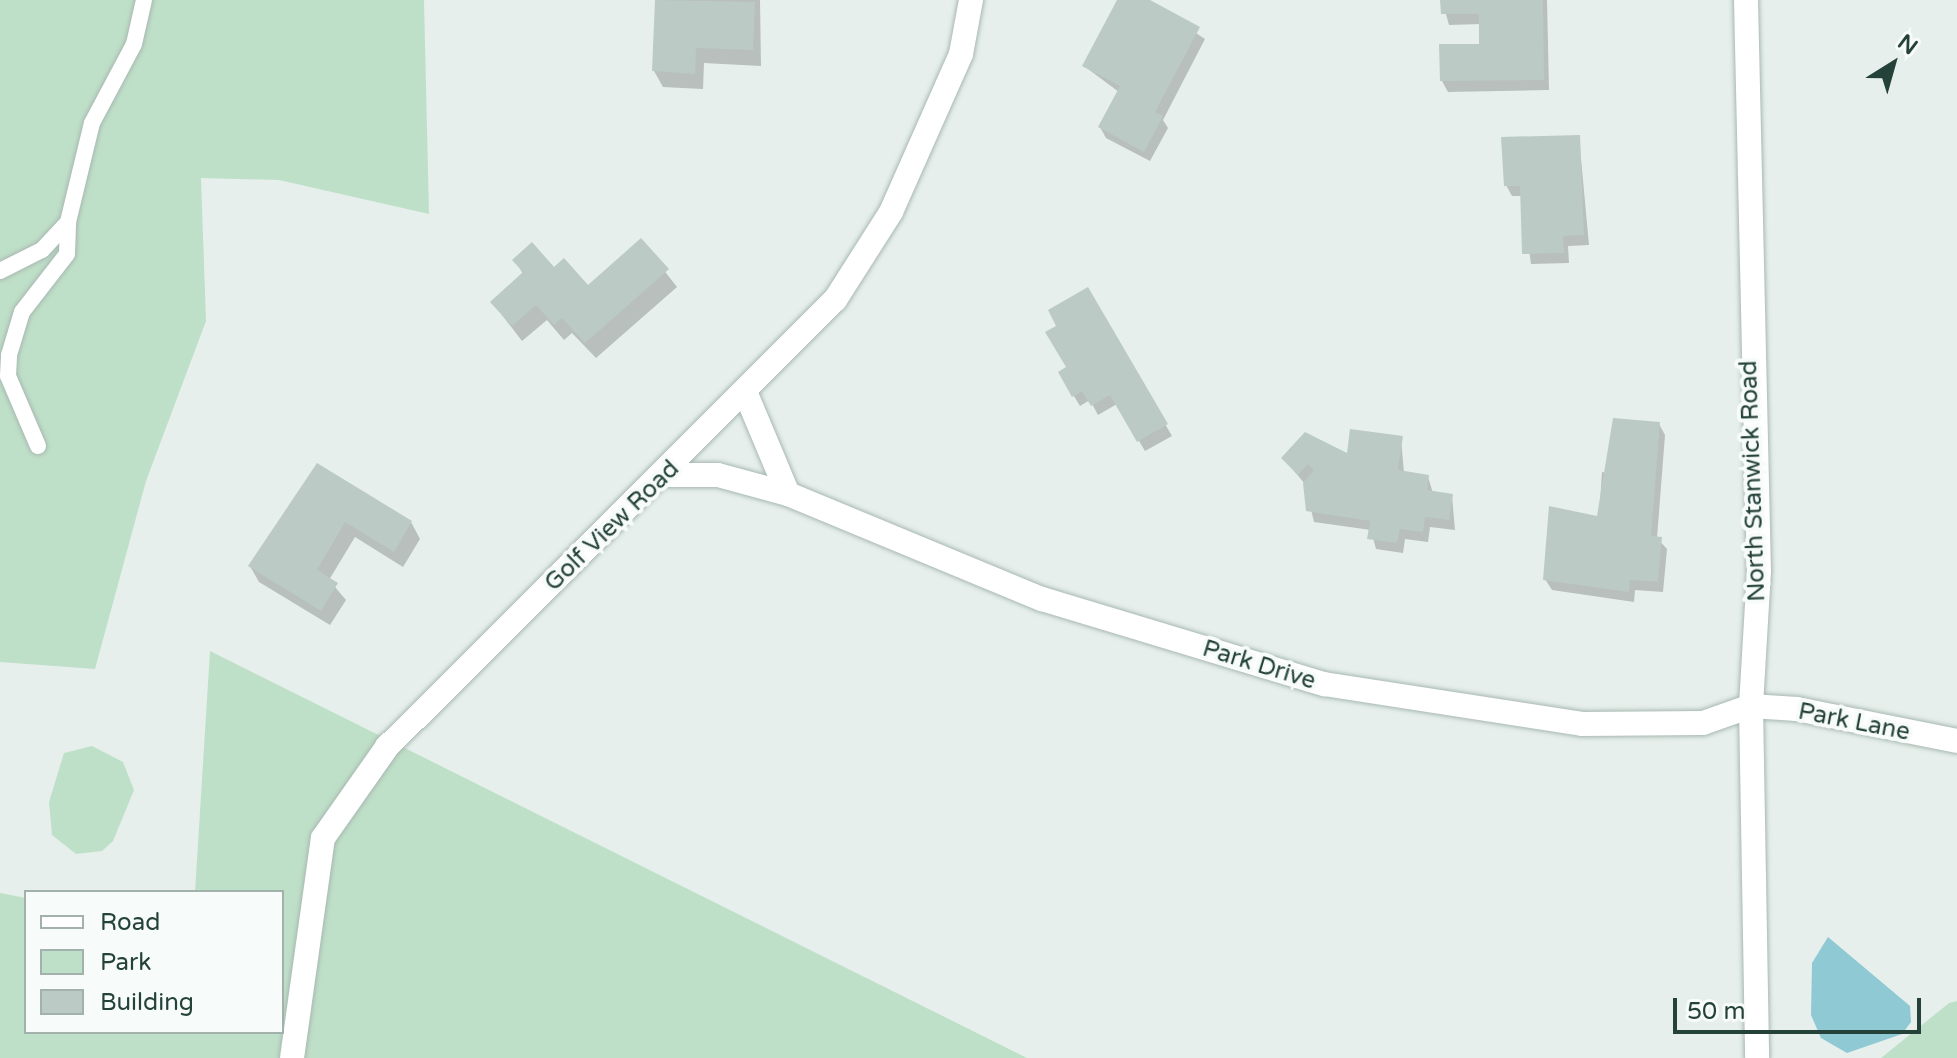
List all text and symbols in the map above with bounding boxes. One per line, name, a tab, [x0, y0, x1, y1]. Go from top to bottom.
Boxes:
north arrow	[1853, 24, 1933, 104]
text: N	[1893, 29, 1922, 61]
street label: North Stanwick Road	[1734, 360, 1772, 602]
street label: Golf View Road	[539, 455, 685, 597]
street label: Park Drive	[1199, 634, 1319, 696]
street label: Park Lane	[1796, 697, 1912, 747]
legend	[24, 890, 284, 1034]
text: Road	[100, 908, 160, 937]
text: Park	[100, 948, 151, 977]
scale bar	[1677, 982, 1925, 1032]
text: Building	[100, 988, 194, 1017]
text: 50 m	[1687, 997, 1745, 1026]

